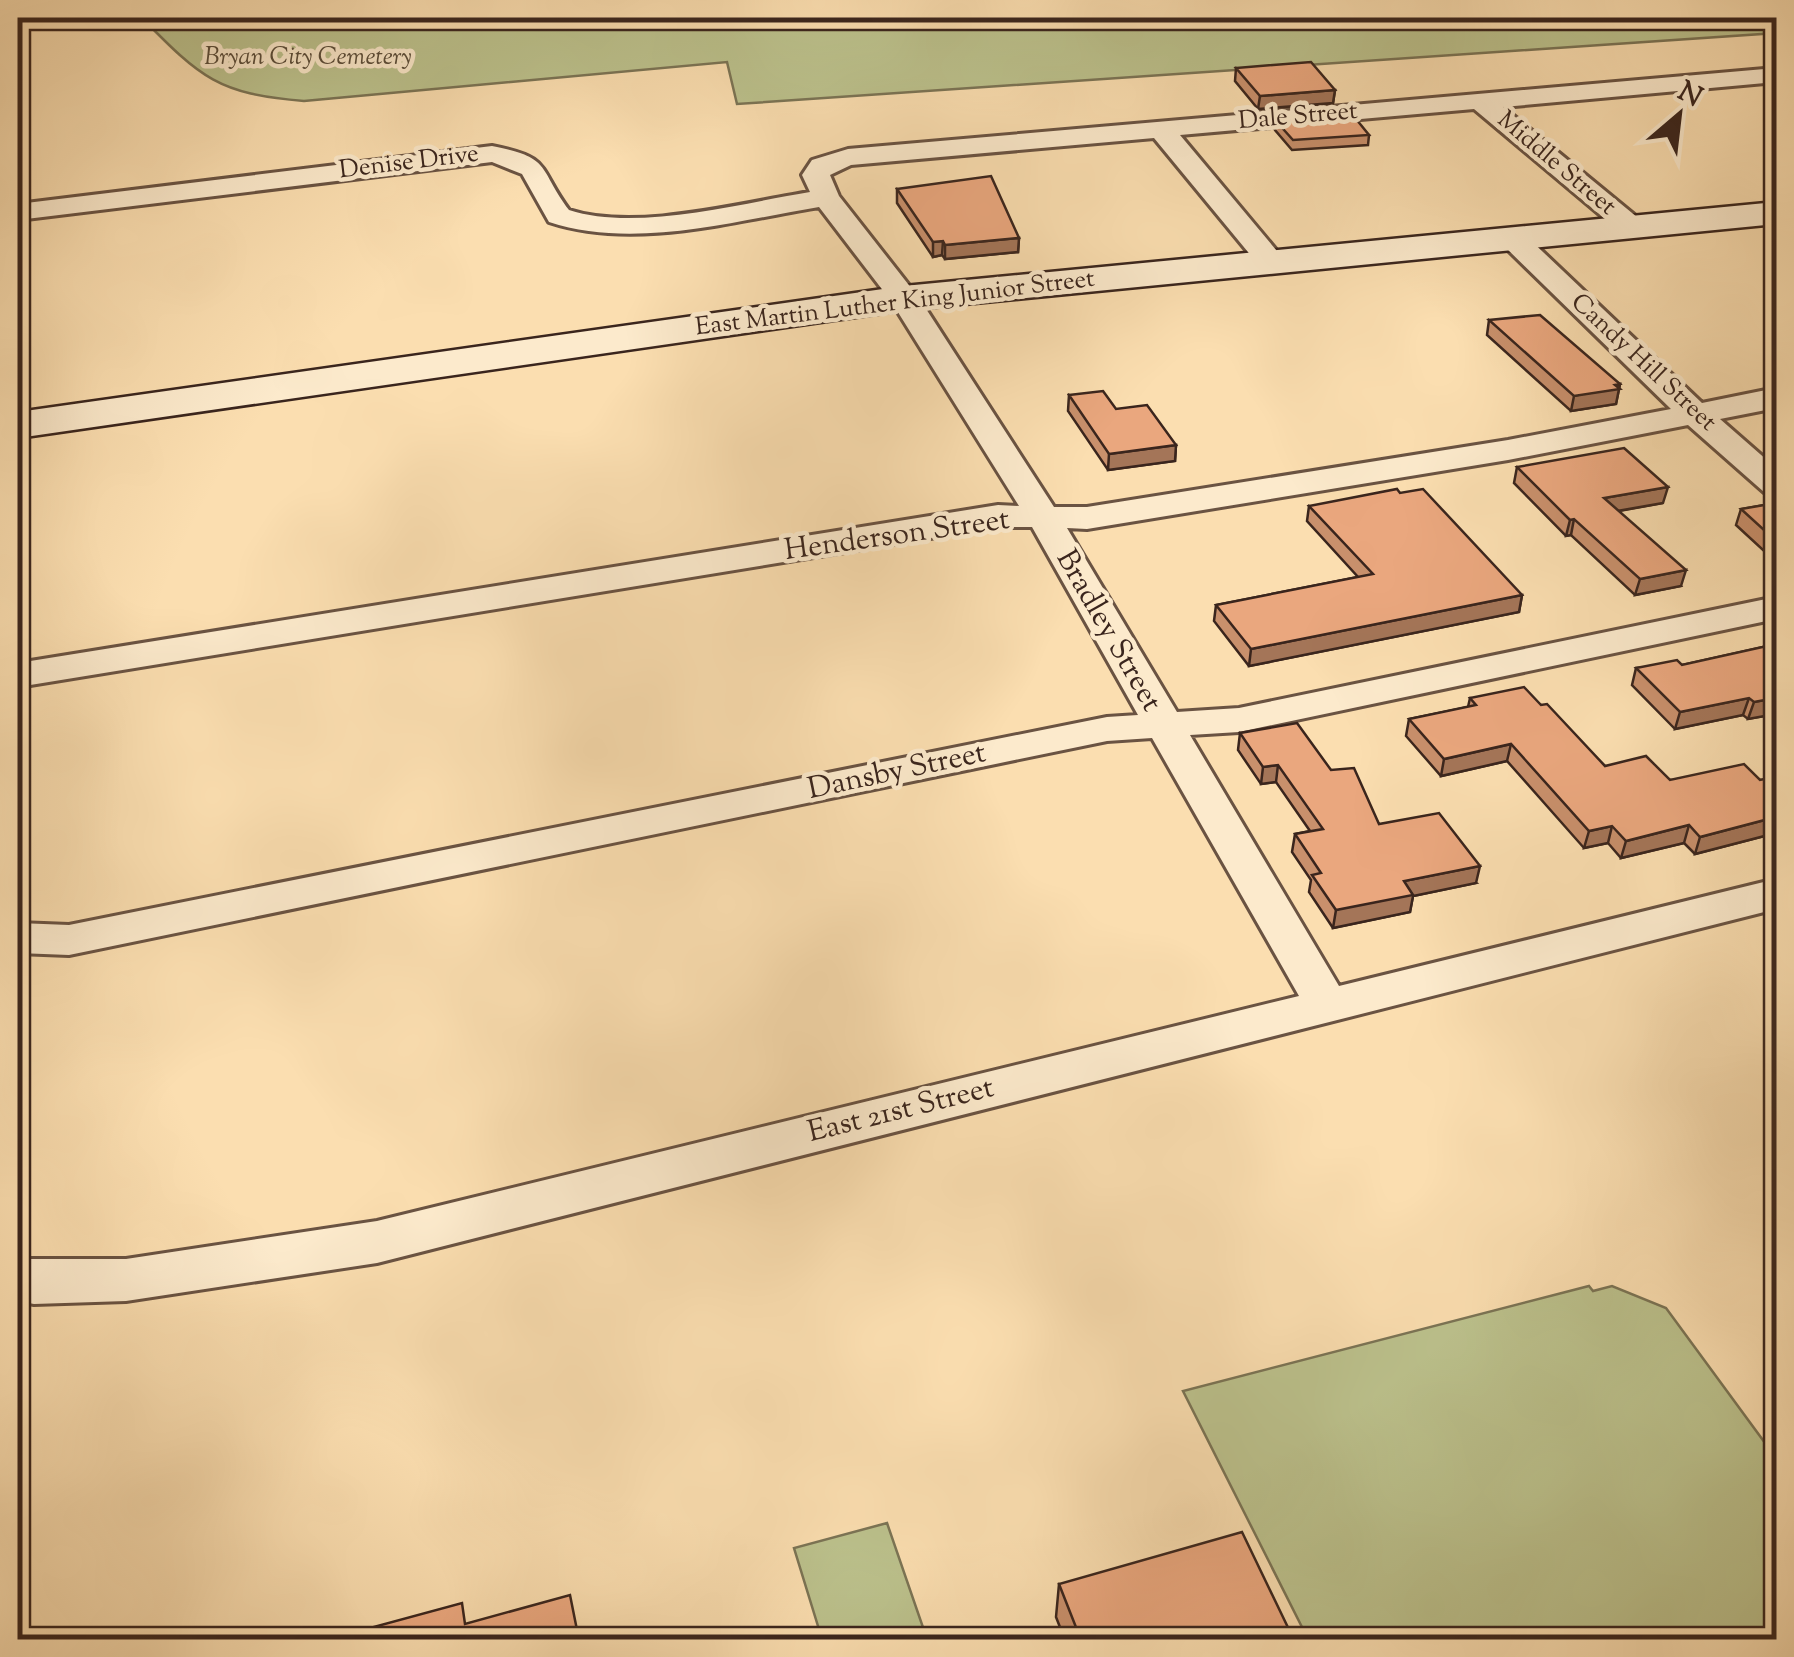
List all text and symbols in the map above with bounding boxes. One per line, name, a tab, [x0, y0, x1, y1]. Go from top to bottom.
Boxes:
park label: Bryan City Cemetery	[204, 40, 412, 76]
north arrow	[1629, 65, 1729, 165]
text: N	[1670, 73, 1709, 118]
street label: Dale Street	[1237, 94, 1360, 140]
street label: Middle Street	[1488, 103, 1624, 225]
street label: Denise Drive	[337, 137, 481, 189]
street label: East Martin Luther King Junior Street	[693, 262, 1097, 346]
street label: Candy Hill Street	[1562, 286, 1724, 441]
street label: Henderson Street	[782, 499, 1012, 573]
street label: Bradley Street	[1044, 542, 1172, 720]
street label: Dansby Street	[804, 732, 990, 812]
street label: East 21st Street	[803, 1067, 999, 1155]

